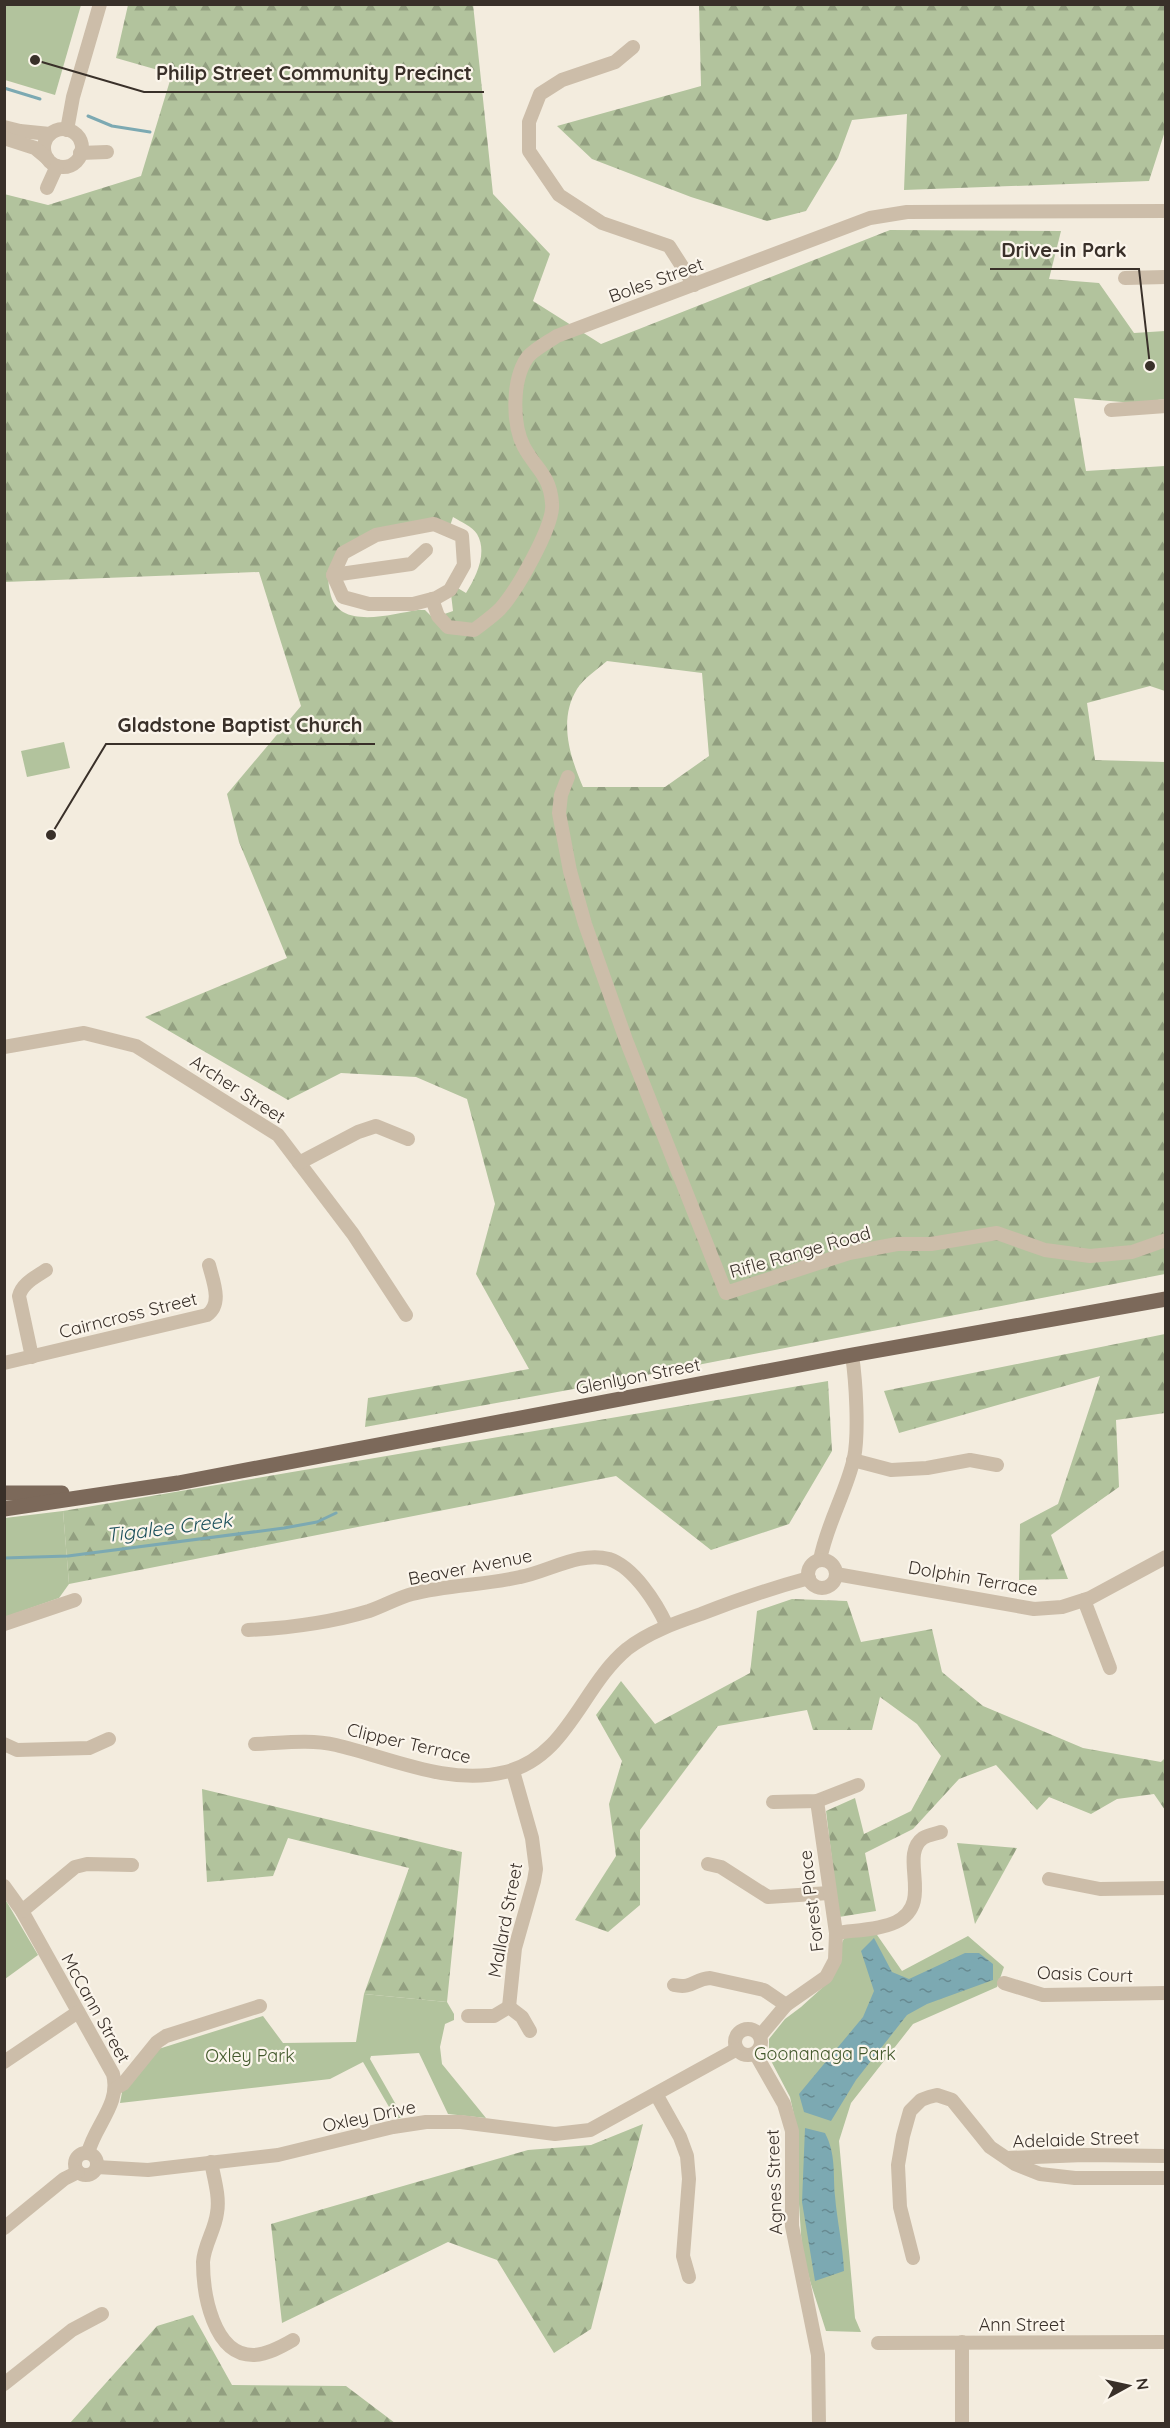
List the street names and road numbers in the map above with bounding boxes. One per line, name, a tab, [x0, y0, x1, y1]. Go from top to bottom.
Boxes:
street label: Boles Street	[605, 252, 707, 308]
street label: Archer Street	[186, 1050, 290, 1128]
street label: Rifle Range Road	[727, 1221, 873, 1283]
street label: Cairncross Street	[57, 1287, 199, 1343]
street label: Glenlyon Street	[574, 1353, 702, 1399]
street label: Beaver Avenue	[406, 1544, 534, 1590]
street label: Dolphin Terrace	[906, 1555, 1040, 1601]
street label: Clipper Terrace	[345, 1718, 473, 1768]
street label: Forest Place	[793, 1849, 829, 1953]
street label: Mallard Street	[483, 1861, 527, 1979]
street label: McCann Street	[56, 1949, 136, 2067]
street label: Oasis Court	[1037, 1961, 1133, 1987]
street label: Oxley Drive	[320, 2095, 418, 2137]
street label: Adelaide Street	[1012, 2125, 1140, 2153]
street label: Agnes Street	[761, 2129, 787, 2235]
street label: Ann Street	[979, 2313, 1065, 2336]

